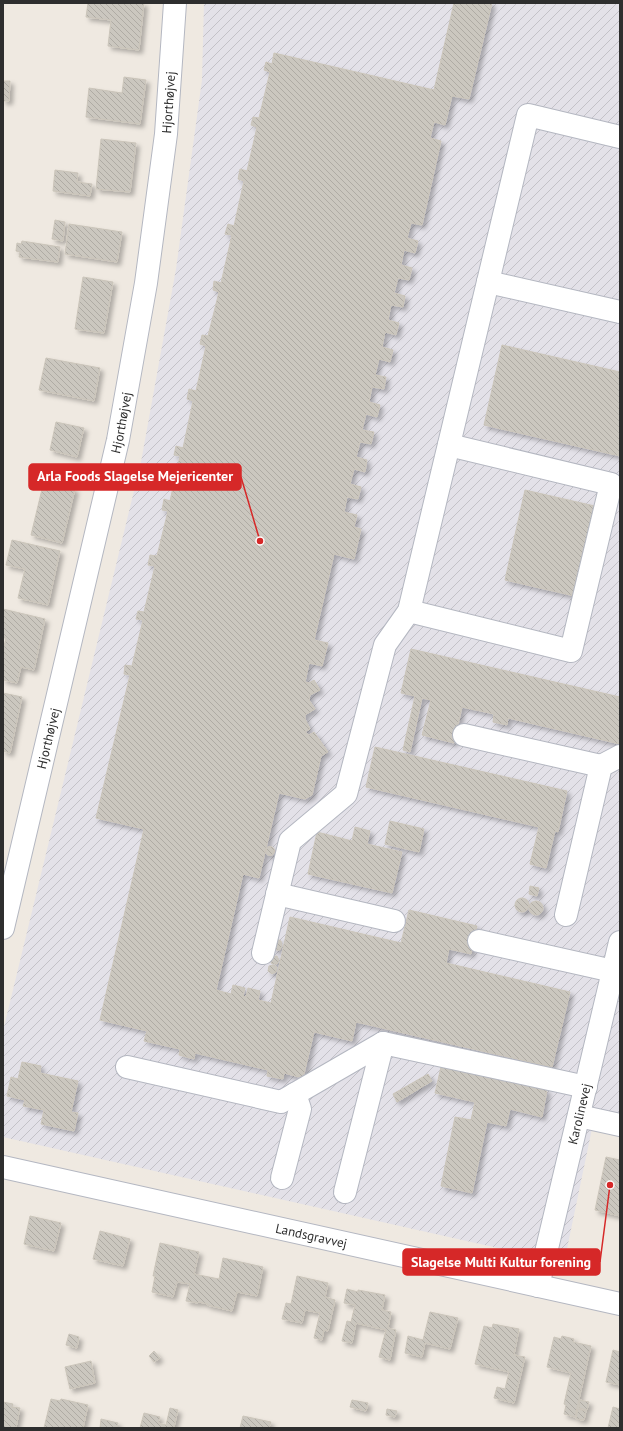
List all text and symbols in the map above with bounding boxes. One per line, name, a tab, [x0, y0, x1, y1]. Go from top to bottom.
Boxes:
street label: Hjorthøjvej	[158, 71, 179, 134]
street label: Hjorthøjvej	[107, 391, 135, 455]
callout: Arla Foods Slagelse Mejericenter	[29, 464, 241, 490]
text: Arla Foods Slagelse Mejericenter	[37, 467, 233, 485]
street label: Hjorthøjvej	[32, 706, 63, 770]
street label: Karolinevej	[564, 1082, 595, 1146]
street label: Landsgravvej	[274, 1219, 349, 1252]
callout: Slagelse Multi Kultur forening	[403, 1249, 600, 1275]
text: Slagelse Multi Kultur forening	[411, 1253, 591, 1271]

